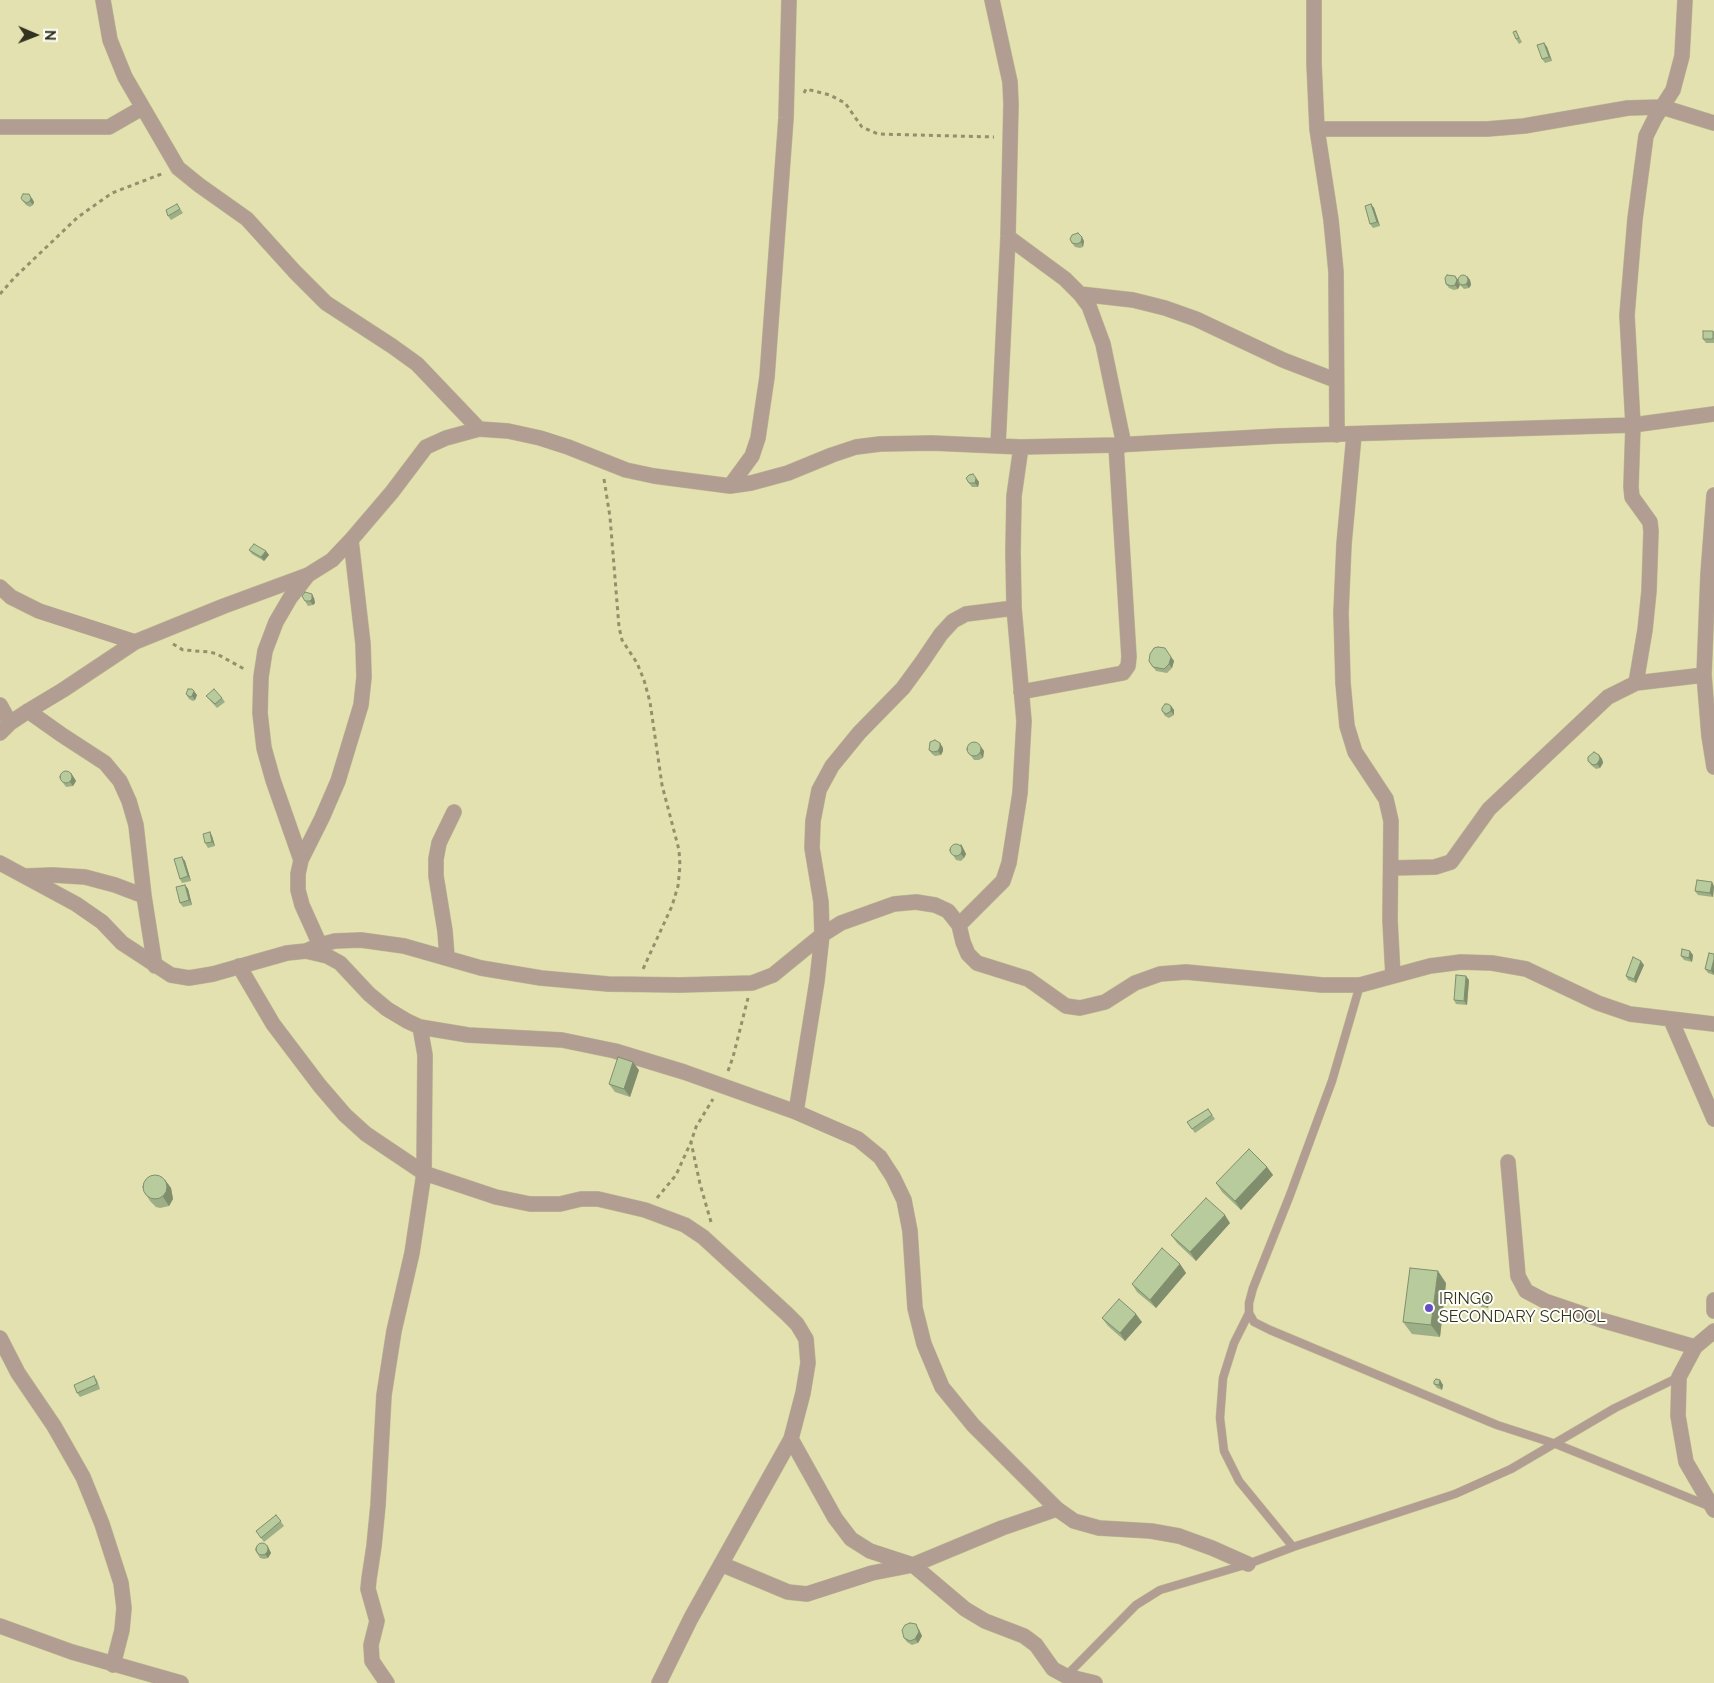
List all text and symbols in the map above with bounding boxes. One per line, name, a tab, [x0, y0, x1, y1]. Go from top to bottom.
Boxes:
north arrow	[10, 10, 60, 60]
text: N	[42, 30, 58, 41]
place label: IRINGO SECONDARY SCHOOL	[1439, 1289, 1606, 1327]
marker: IRINGO SECONDARY SCHOOL	[1423, 1302, 1435, 1314]

